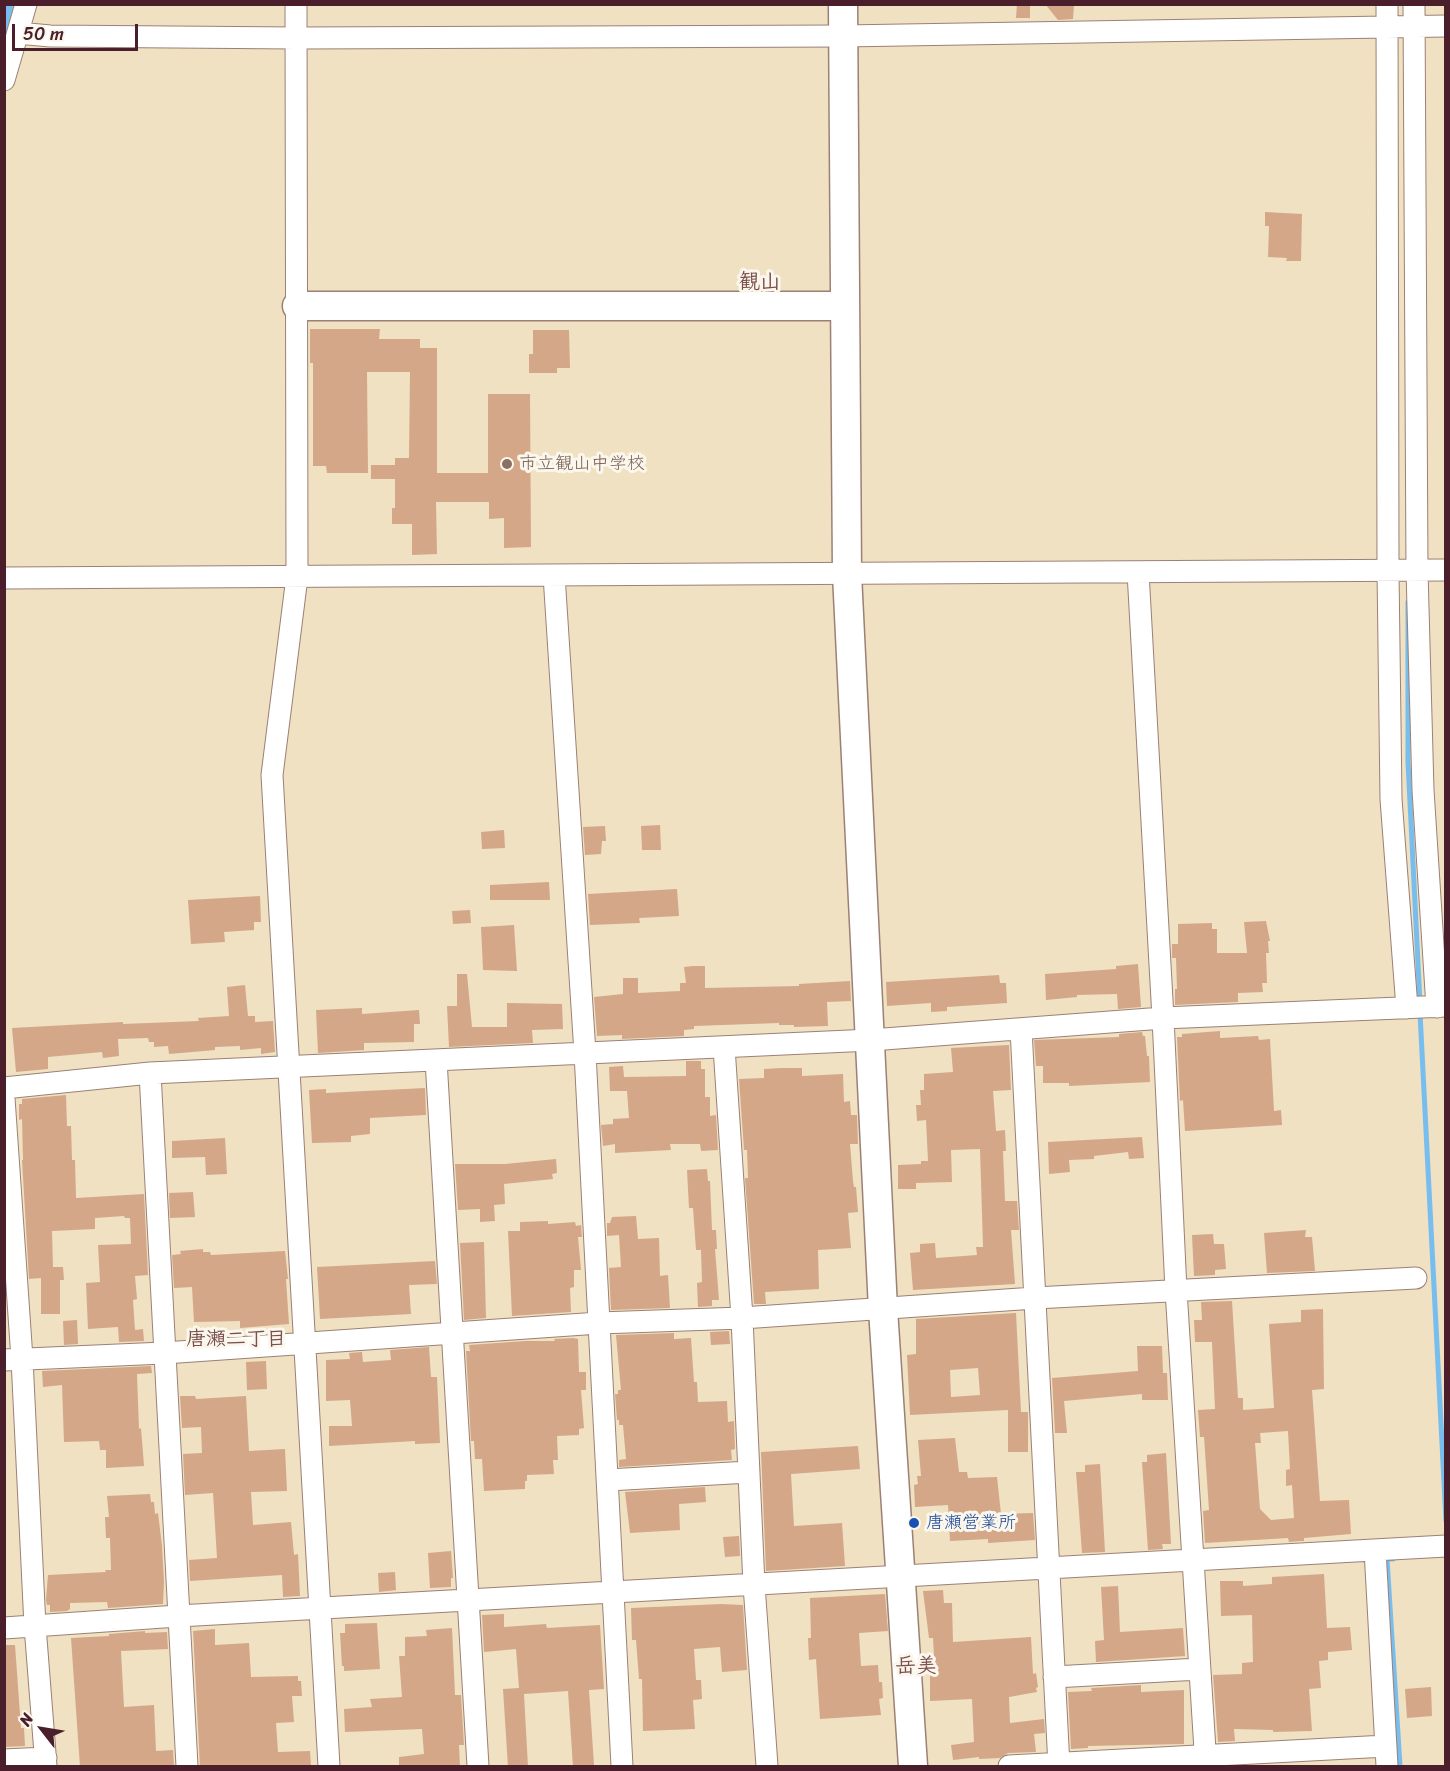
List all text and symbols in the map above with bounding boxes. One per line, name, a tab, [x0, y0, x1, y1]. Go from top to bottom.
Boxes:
scale bar	[15, 12, 141, 50]
text: 50 m	[23, 18, 64, 50]
district label: 観山	[739, 270, 781, 296]
place label: 市立観山中学校	[519, 453, 645, 475]
marker: 市立観山中学校	[500, 457, 514, 471]
district label: 唐瀬二丁目	[186, 1328, 286, 1352]
place label: 唐瀬営業所	[926, 1512, 1016, 1534]
marker: 唐瀬営業所	[907, 1516, 921, 1530]
district label: 岳美	[895, 1654, 937, 1680]
north arrow	[12, 1699, 72, 1759]
text: N	[11, 1707, 41, 1732]

